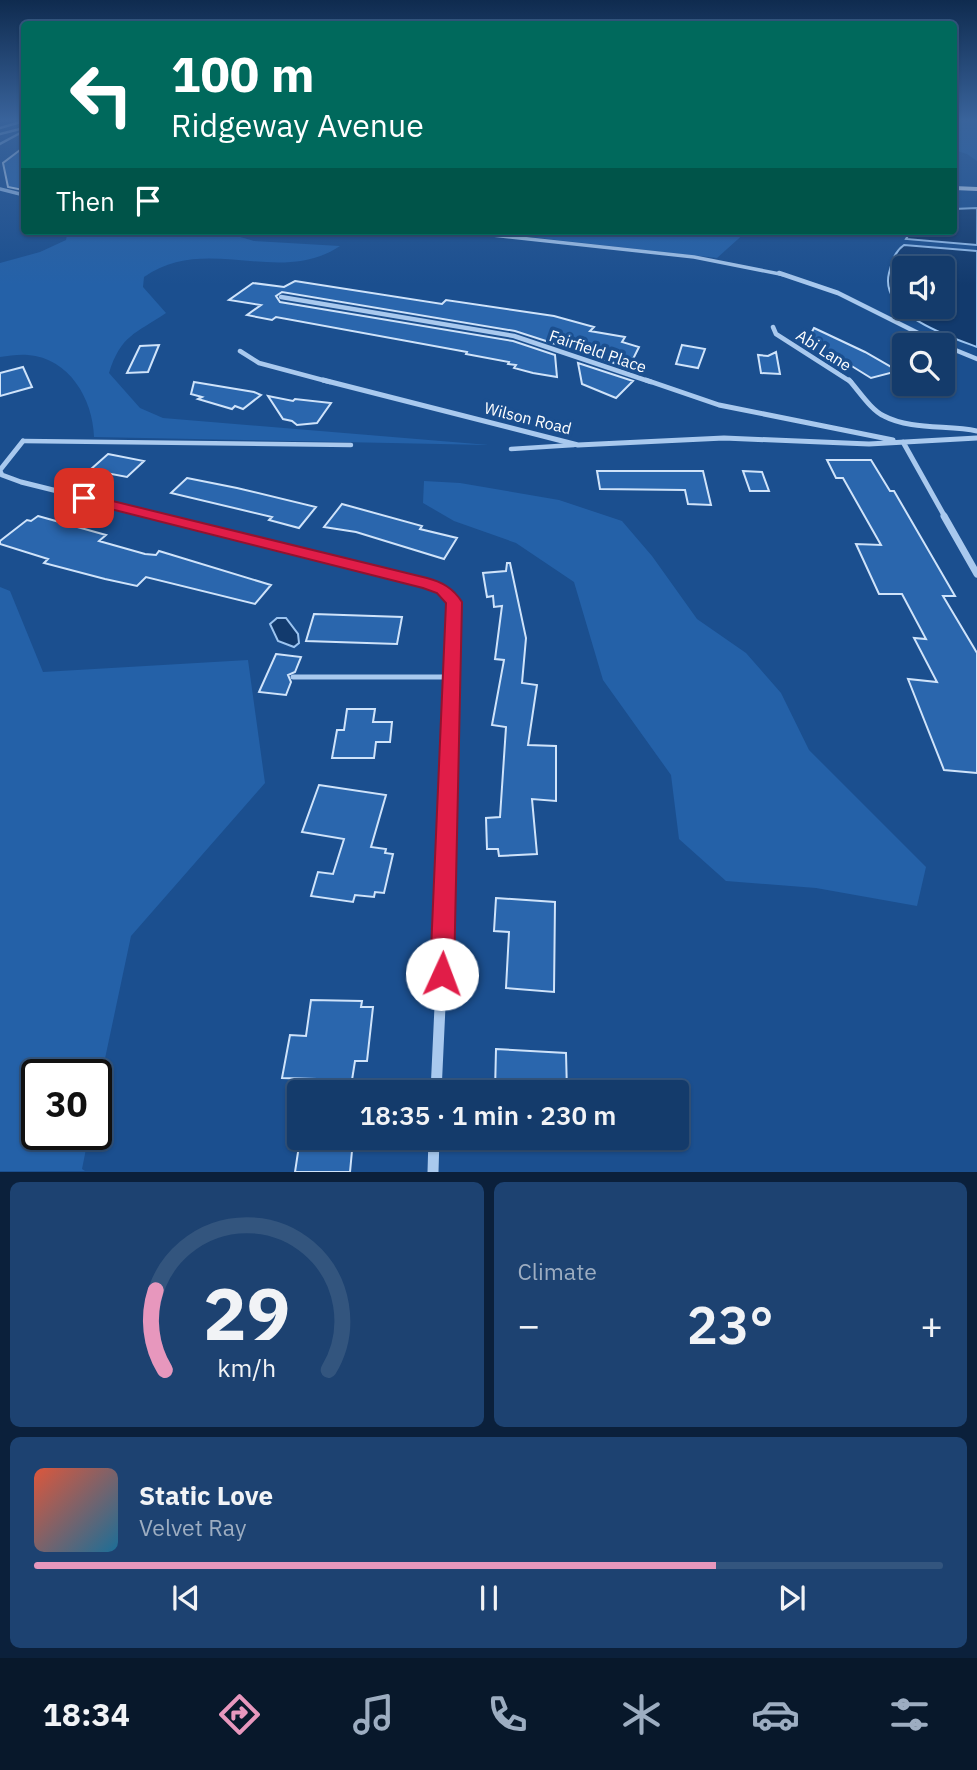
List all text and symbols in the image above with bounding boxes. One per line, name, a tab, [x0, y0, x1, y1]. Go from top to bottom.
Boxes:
text: 100 m	[171, 42, 315, 105]
icon: left	[56, 49, 147, 140]
text: Ridgeway Avenue	[171, 104, 424, 146]
icon: arrive	[129, 182, 167, 220]
text: Then	[56, 184, 115, 218]
map controls	[892, 256, 955, 396]
button: sound	[892, 256, 955, 319]
street label: Fairfield Place	[547, 325, 649, 377]
street label: Abi Lane	[793, 325, 856, 375]
button: search	[892, 333, 955, 396]
street label: Wilson Road	[482, 398, 574, 438]
pin	[54, 468, 114, 528]
icon: arrive	[65, 479, 103, 517]
position arrow	[405, 937, 479, 1011]
speed limit sign: 30	[21, 1059, 112, 1150]
text: 18:35 · 1 min · 230 m	[360, 1098, 616, 1132]
text: Climate	[518, 1256, 597, 1286]
text: 29	[203, 1266, 290, 1361]
text: 23°	[687, 1291, 774, 1358]
text: −	[518, 1300, 540, 1349]
text: +	[920, 1300, 943, 1349]
text: km/h	[217, 1351, 276, 1384]
text: Static Love	[139, 1478, 273, 1512]
text: Velvet Ray	[139, 1512, 246, 1542]
icon: previous	[167, 1579, 205, 1617]
icon: pause	[470, 1579, 508, 1617]
icon: next	[773, 1579, 811, 1617]
icon: directions	[215, 1690, 264, 1739]
icon: music	[349, 1690, 398, 1739]
icon: phone	[483, 1690, 532, 1739]
icon: climate	[617, 1690, 666, 1739]
icon: car	[751, 1690, 800, 1739]
icon: filters	[885, 1690, 934, 1739]
text: 18:34	[43, 1693, 130, 1735]

